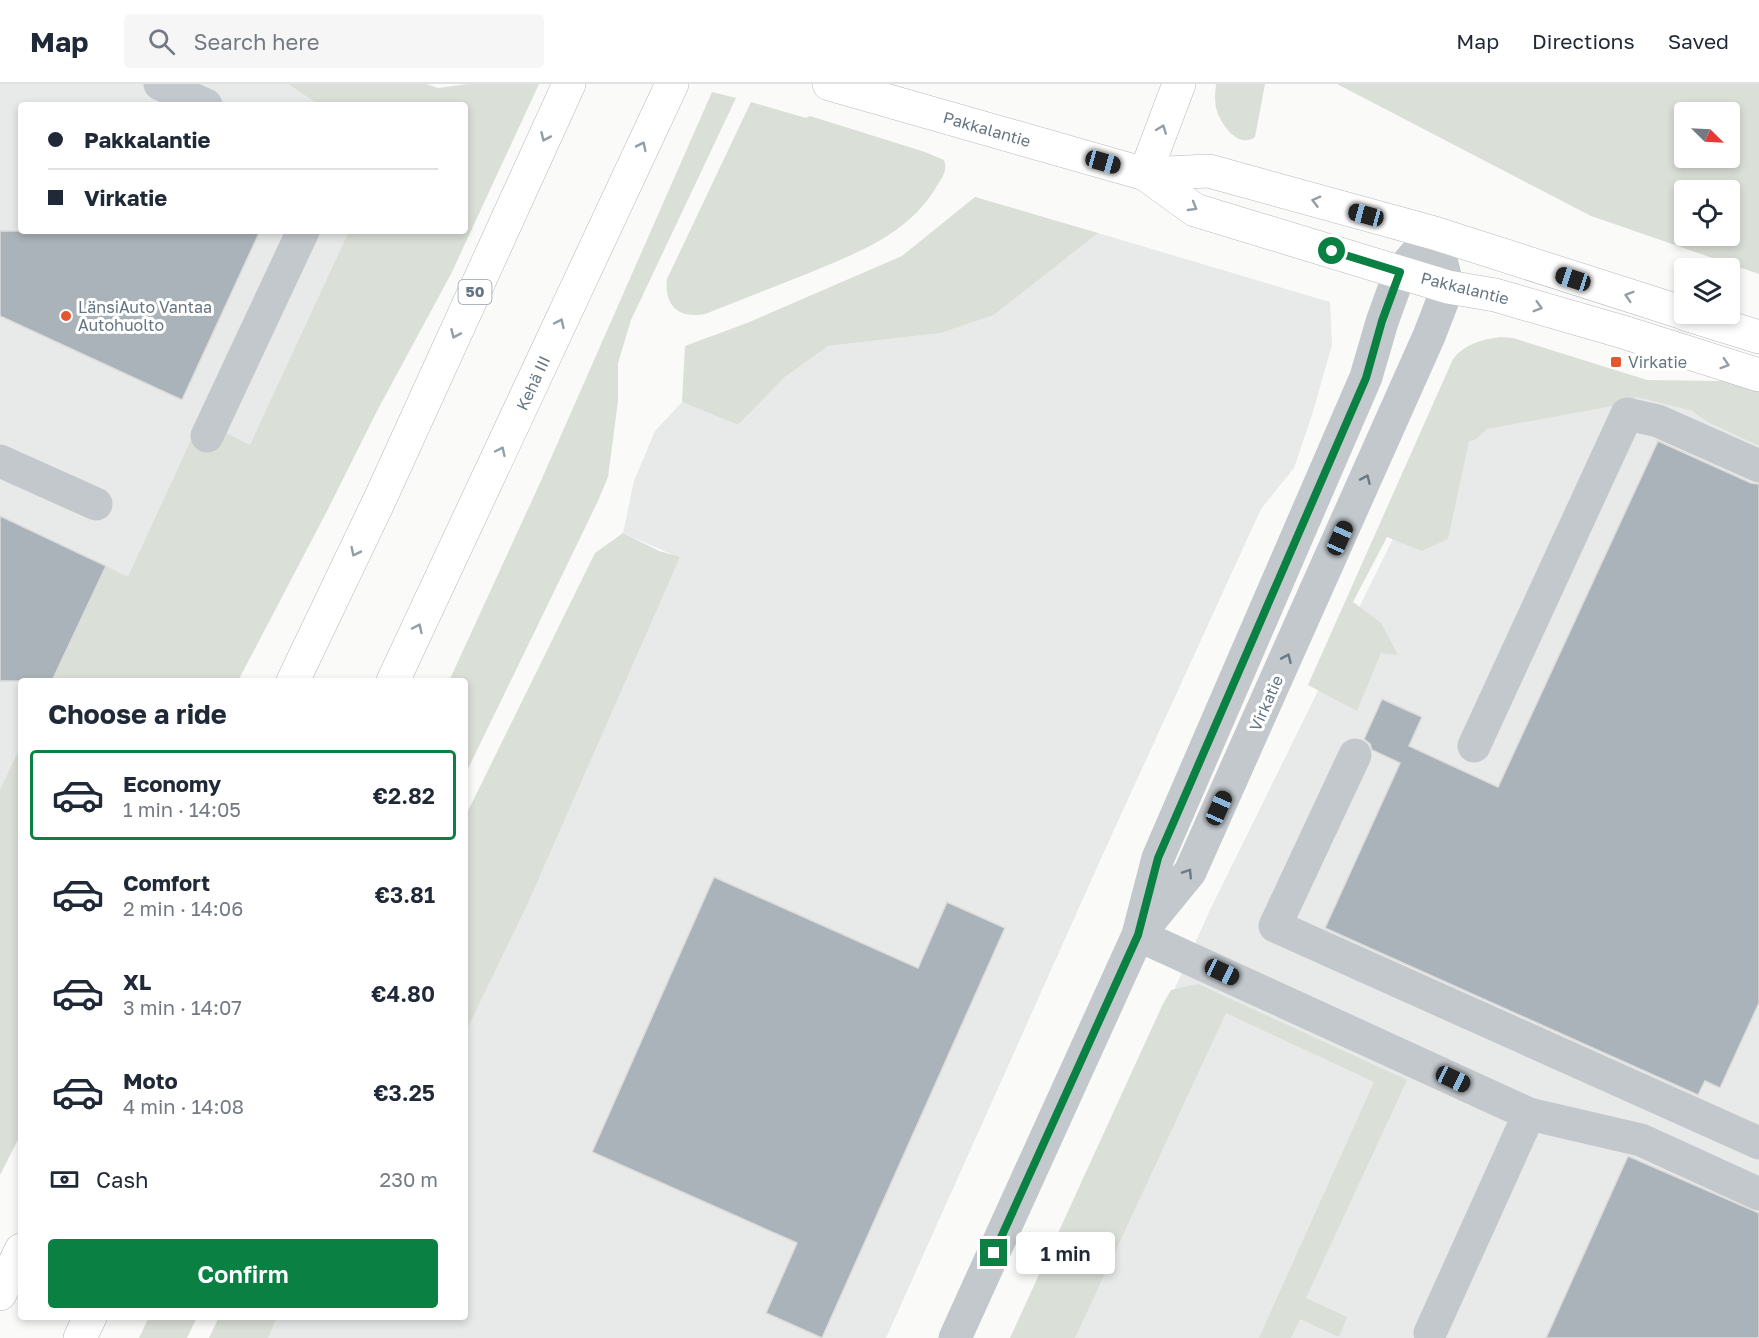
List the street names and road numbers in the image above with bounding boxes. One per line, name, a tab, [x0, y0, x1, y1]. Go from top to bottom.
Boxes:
street label: Pakkalantie	[941, 107, 1033, 151]
street label: Pakkalantie	[1419, 267, 1511, 309]
road number: 50	[458, 280, 492, 304]
street label: Kehä III	[512, 353, 554, 413]
street label: Virkatie	[1245, 672, 1287, 734]

